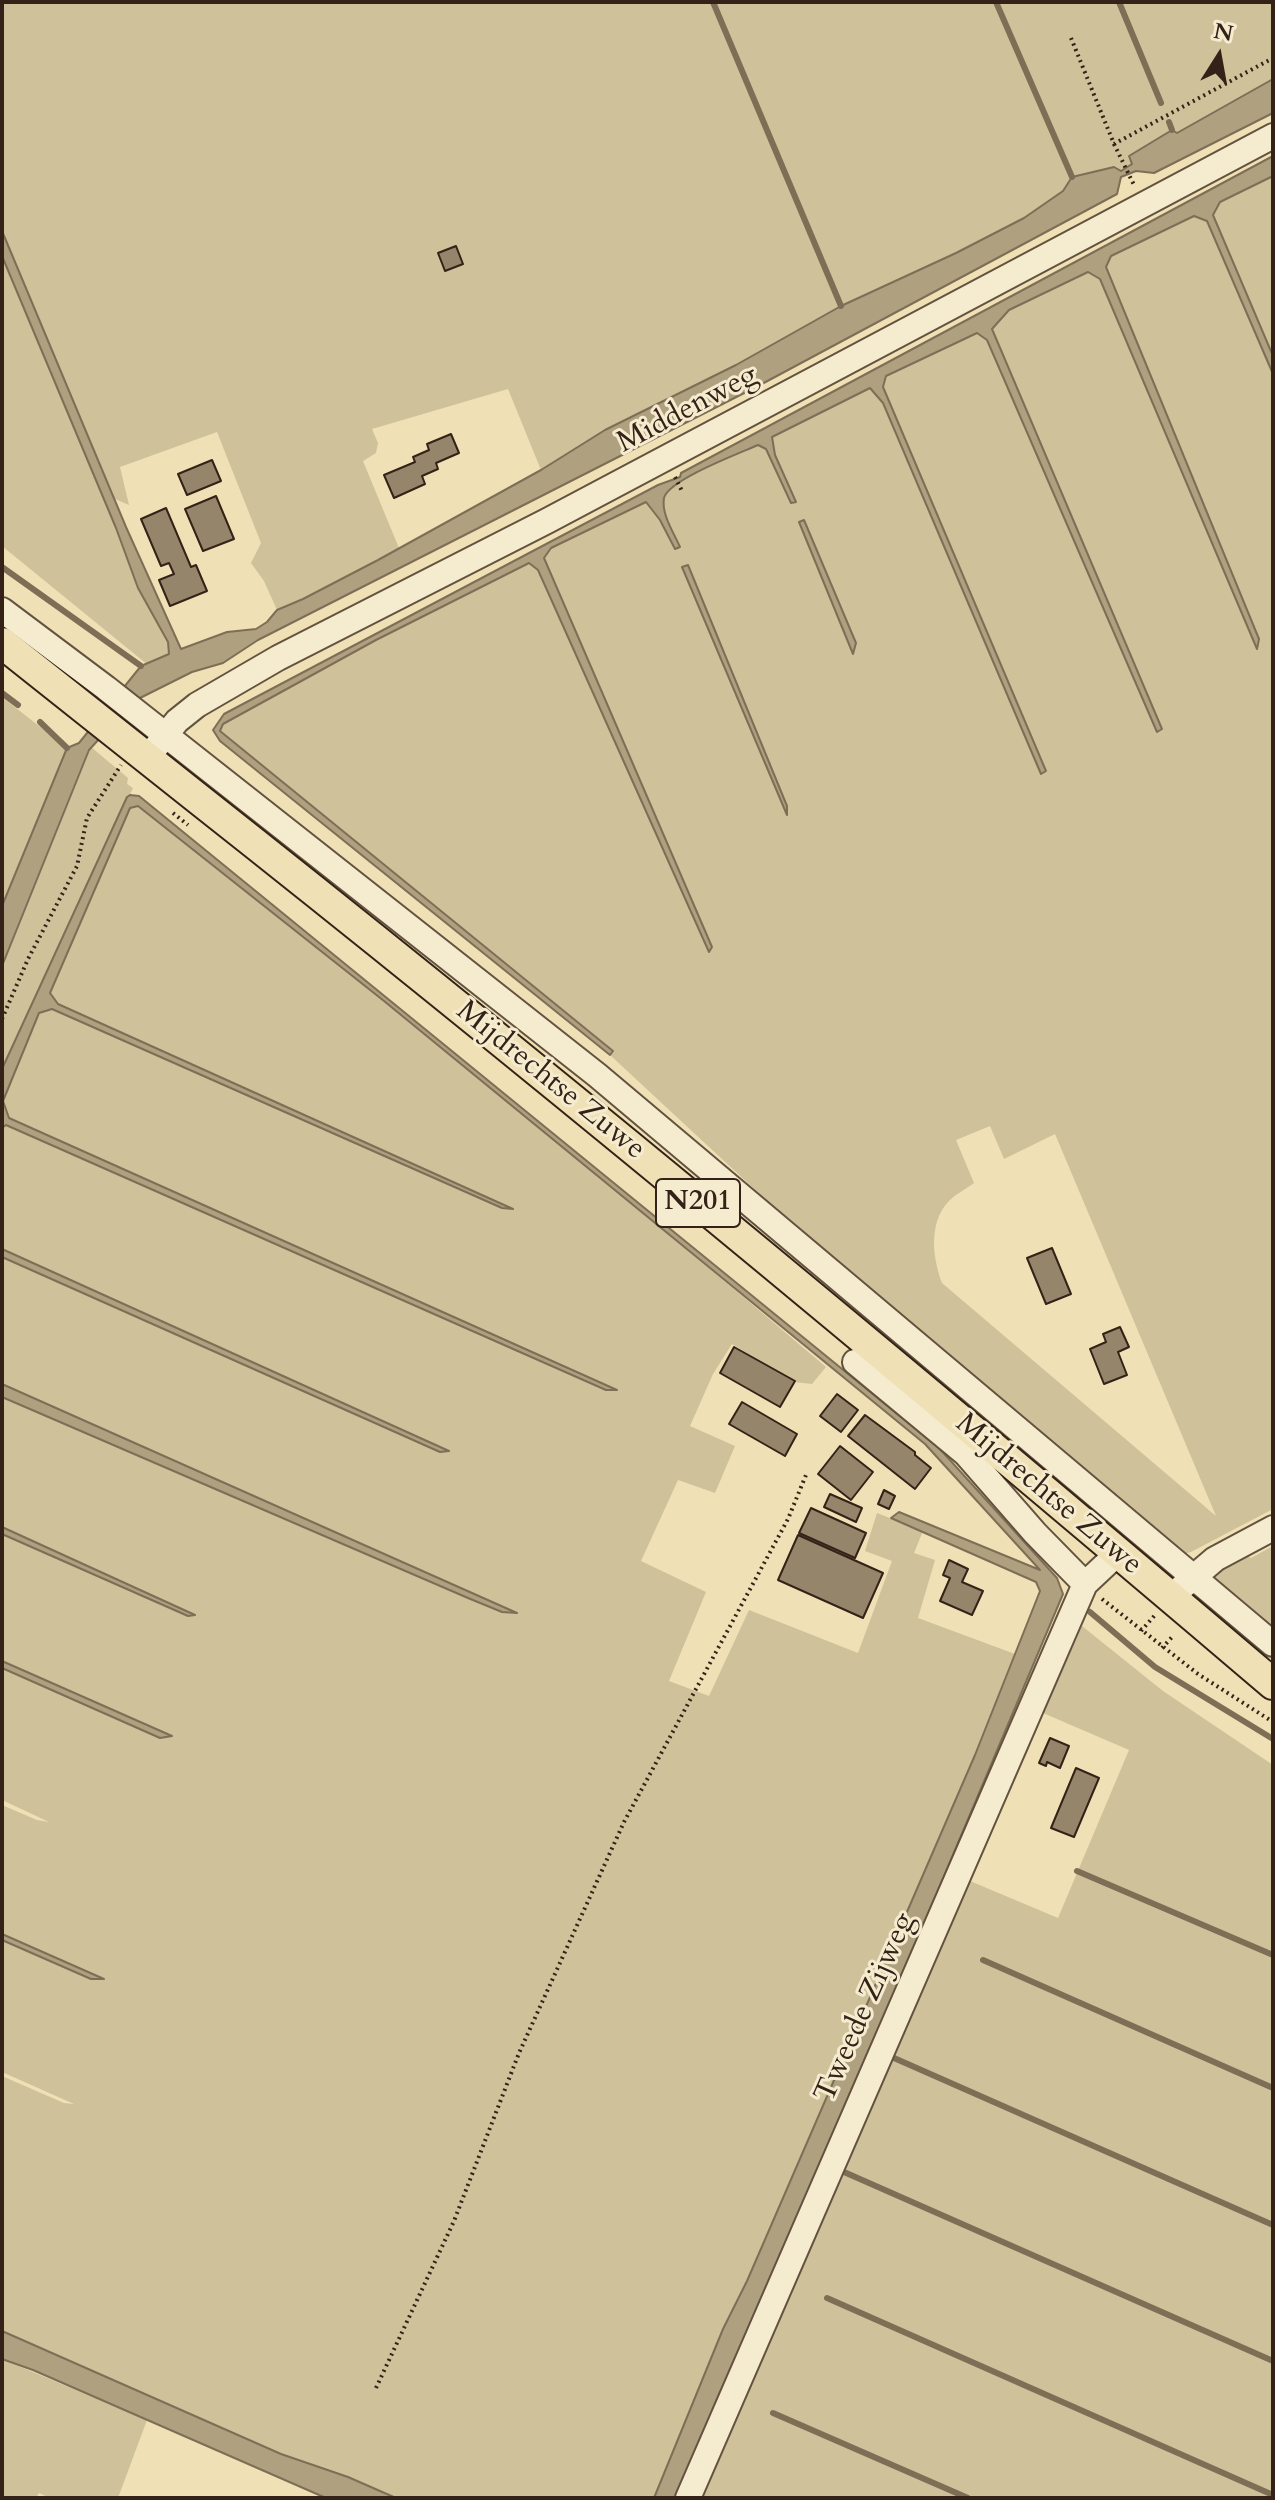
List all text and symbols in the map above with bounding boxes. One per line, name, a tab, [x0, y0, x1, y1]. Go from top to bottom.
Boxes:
north arrow	[1179, 16, 1259, 96]
text: N	[1211, 16, 1236, 49]
street label: Middenweg	[612, 358, 764, 462]
street label: Mijdrechtse Zuwe	[448, 994, 652, 1168]
road number: N201	[656, 1179, 740, 1227]
street label: Mijdrechtse Zuwe	[947, 1406, 1149, 1584]
street label: Tweede Zijweg	[808, 1908, 924, 2108]

